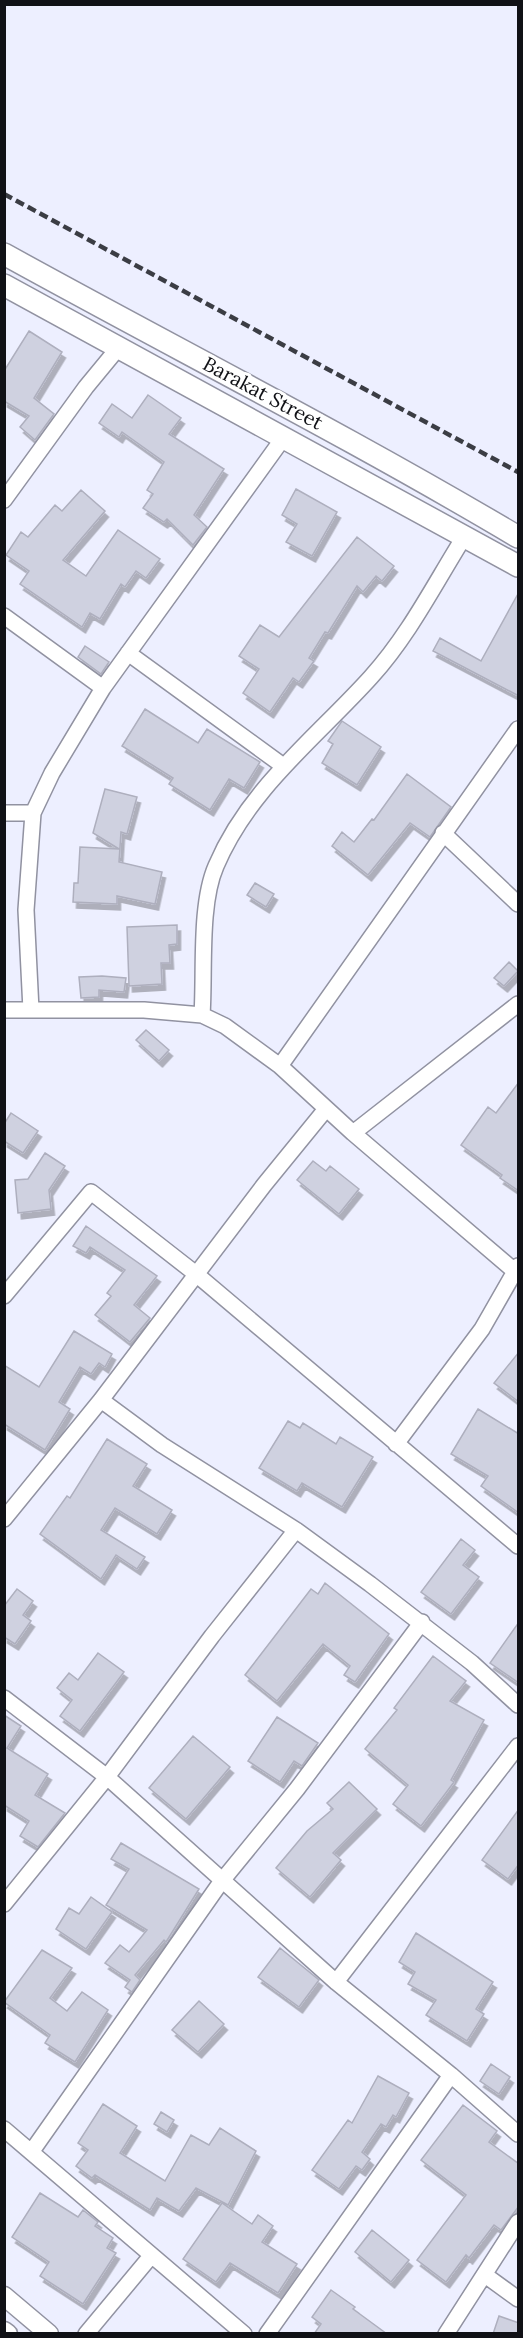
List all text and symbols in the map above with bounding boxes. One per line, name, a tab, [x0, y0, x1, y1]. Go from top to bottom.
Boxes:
street label: Barakat Street	[199, 350, 328, 435]

